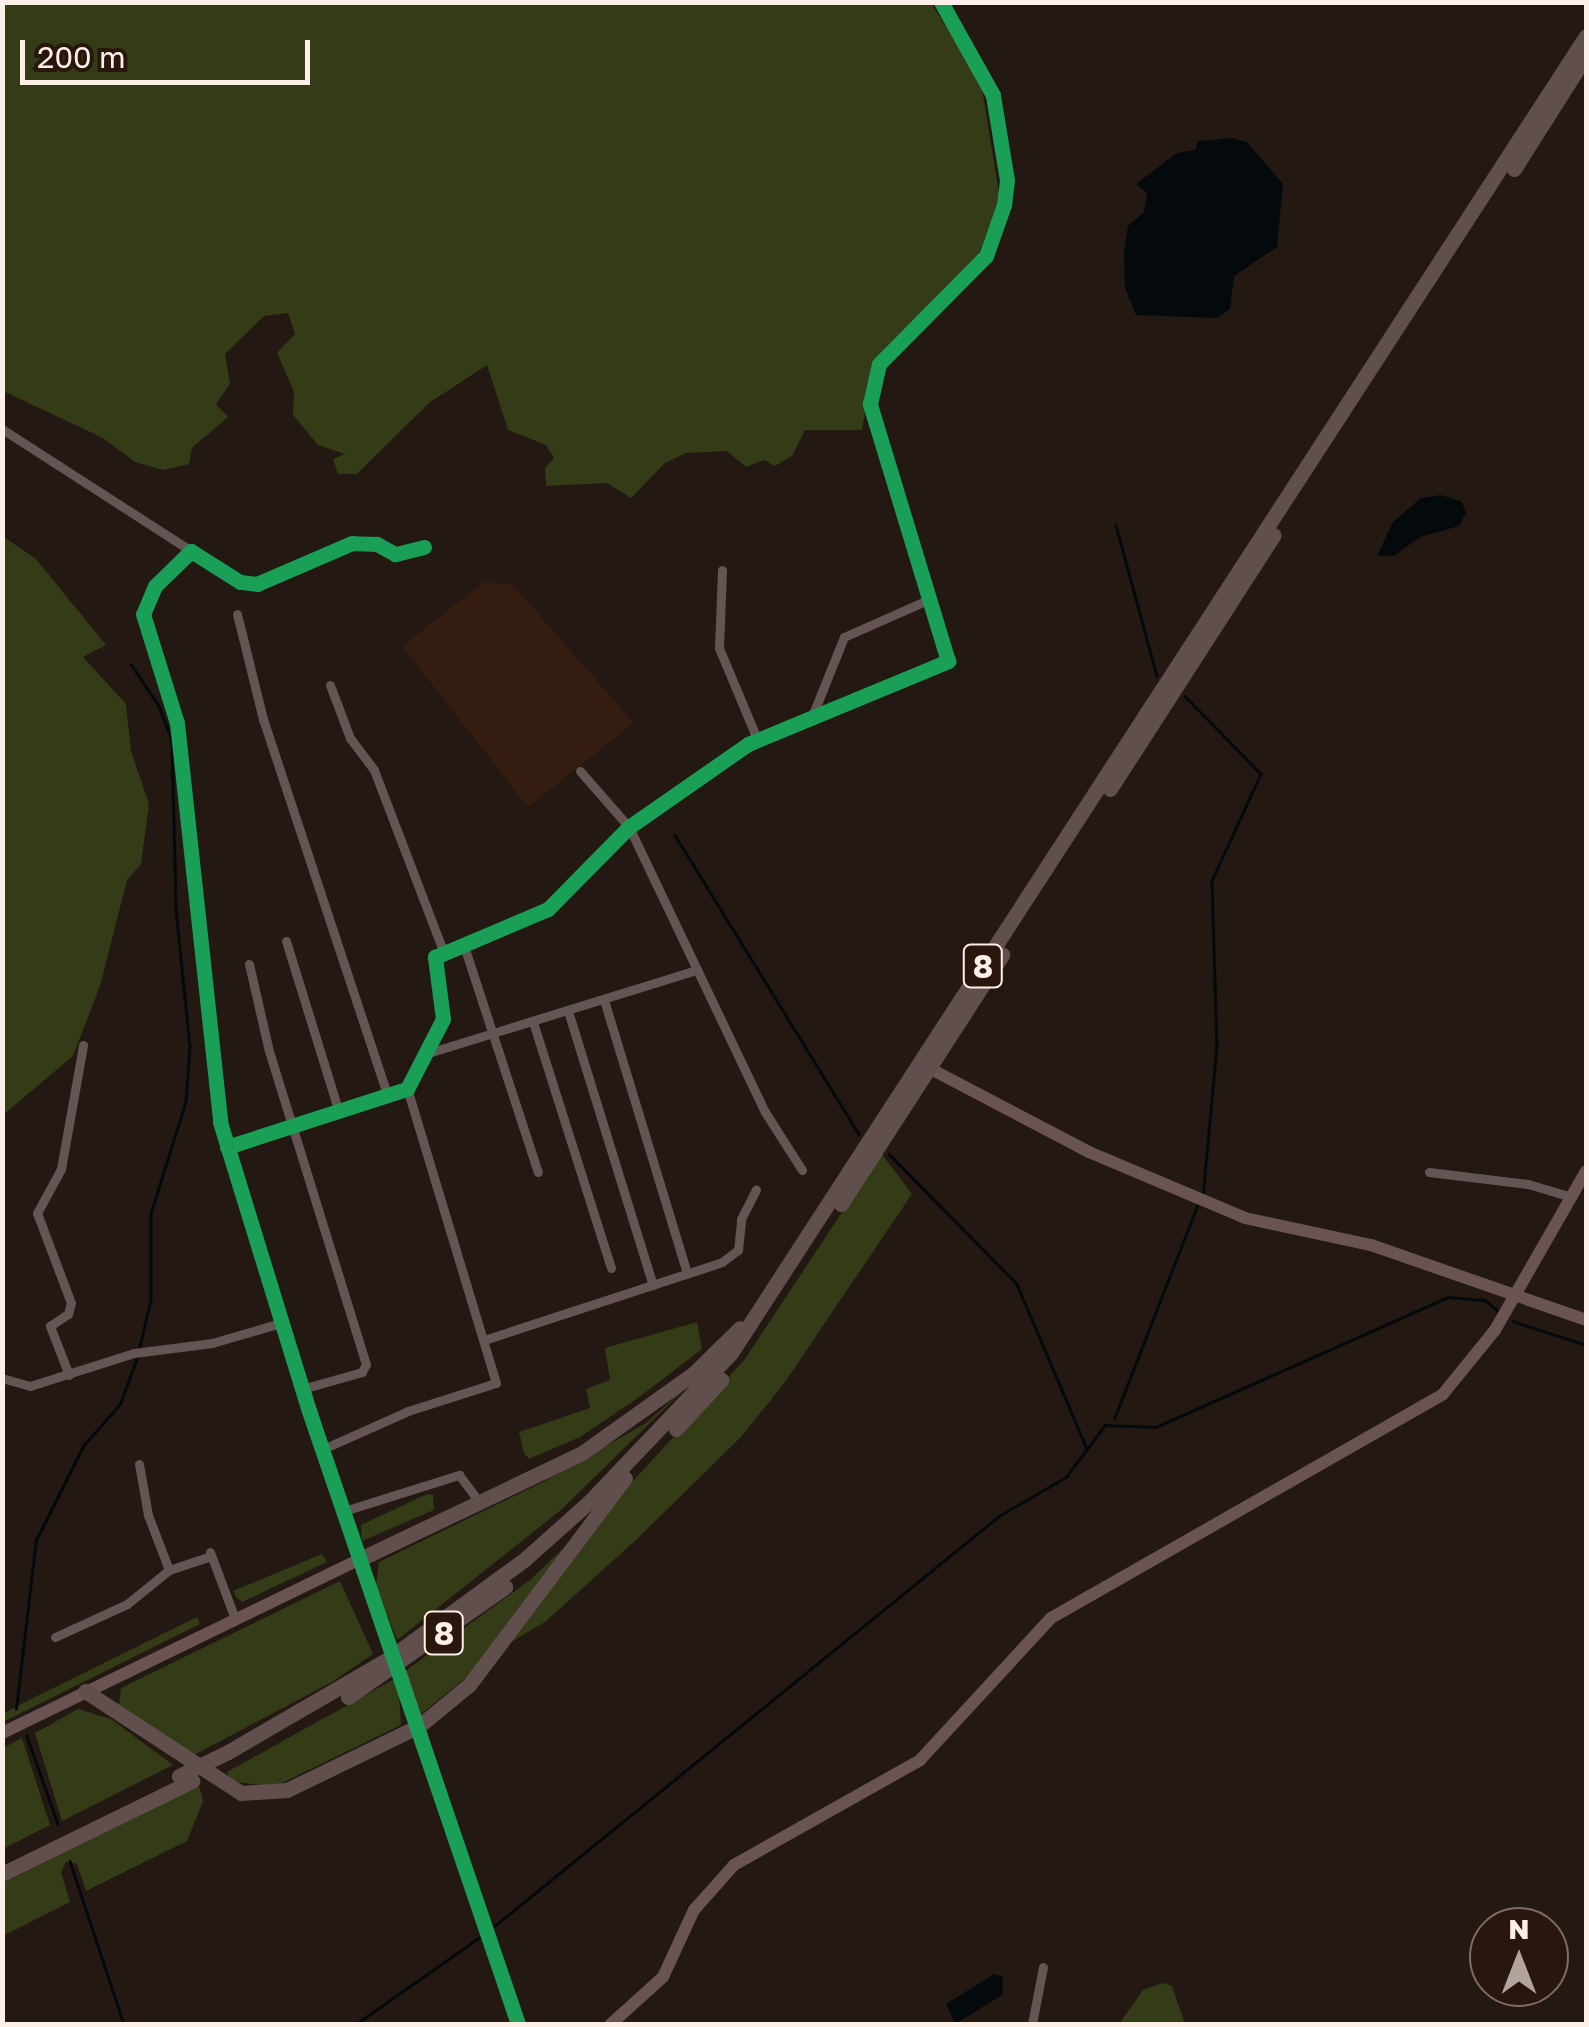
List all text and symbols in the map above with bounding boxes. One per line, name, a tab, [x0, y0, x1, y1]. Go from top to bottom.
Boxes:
scale bar	[25, 20, 315, 82]
text: 200 m	[37, 39, 126, 75]
road number: 8	[960, 939, 1006, 993]
road number: 8	[422, 1606, 466, 1660]
north arrow	[1469, 1907, 1569, 2007]
text: N	[1508, 1912, 1530, 1945]

